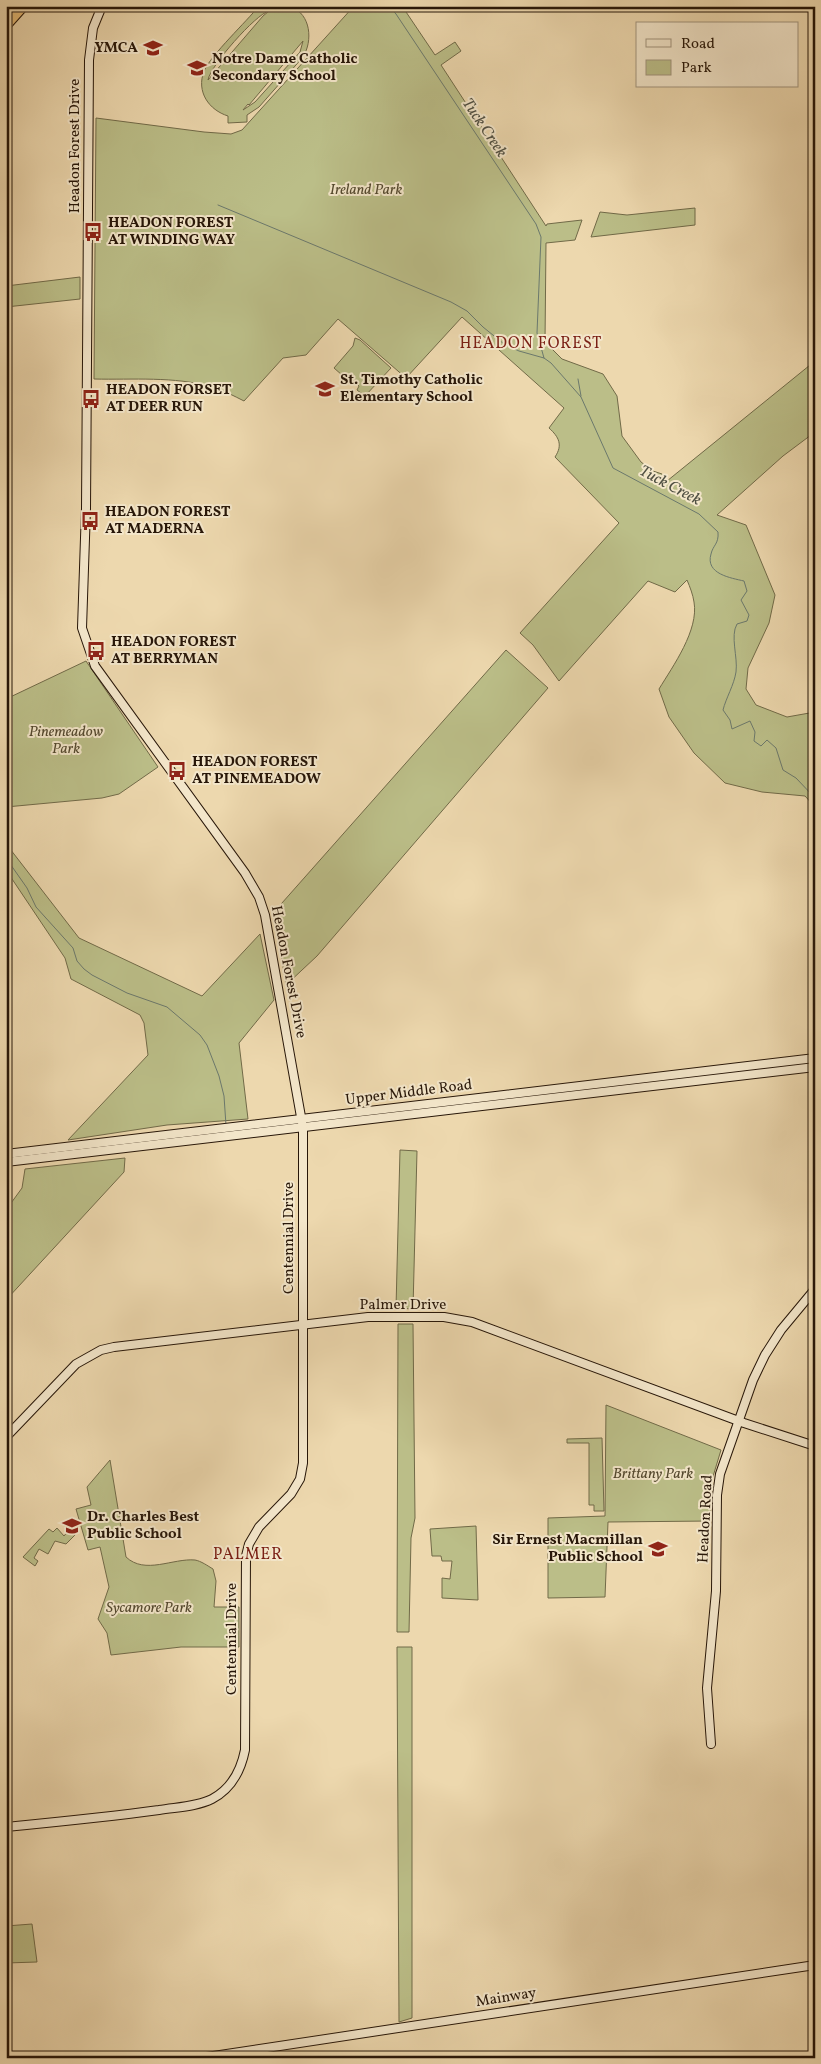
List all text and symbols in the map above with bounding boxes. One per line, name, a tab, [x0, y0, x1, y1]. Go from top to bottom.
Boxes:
legend	[636, 22, 798, 88]
text: Road	[681, 34, 715, 55]
school or university icon: YMCA	[142, 37, 164, 59]
place label: YMCA	[94, 38, 138, 59]
place label: Notre Dame Catholic Secondary School	[212, 49, 358, 87]
school or university icon: Notre Dame Catholic Secondary School	[186, 57, 208, 79]
text: Park	[681, 58, 712, 79]
street label: Headon Forest Drive	[65, 79, 86, 213]
water label: Tuck Creek	[456, 94, 512, 162]
park label: Ireland Park	[330, 180, 402, 201]
place label: HEADON FOREST AT WINDING WAY	[108, 213, 235, 251]
bus stop icon: HEADON FOREST AT WINDING WAY	[82, 221, 104, 243]
district label: HEADON FOREST	[459, 333, 603, 355]
place label: St. Timothy Catholic Elementary School	[340, 370, 483, 408]
school or university icon: St. Timothy Catholic Elementary School	[314, 378, 336, 400]
place label: HEADON FORSET AT DEER RUN	[106, 380, 232, 418]
bus stop icon: HEADON FORSET AT DEER RUN	[80, 388, 102, 410]
water label: Tuck Creek	[635, 461, 705, 512]
place label: HEADON FOREST AT MADERNA	[105, 502, 231, 540]
bus stop icon: HEADON FOREST AT MADERNA	[79, 510, 101, 532]
place label: HEADON FOREST AT BERRYMAN	[111, 632, 237, 670]
bus stop icon: HEADON FOREST AT BERRYMAN	[85, 640, 107, 662]
park label: Pinemeadow Park	[29, 722, 103, 760]
place label: HEADON FOREST AT PINEMEADOW	[192, 752, 321, 790]
bus stop icon: HEADON FOREST AT PINEMEADOW	[166, 760, 188, 782]
street label: Headon Forest Drive	[265, 904, 311, 1040]
street label: Upper Middle Road	[344, 1075, 474, 1111]
street label: Centennial Drive	[279, 1182, 300, 1294]
street label: Palmer Drive	[360, 1295, 446, 1316]
park label: Brittany Park	[613, 1464, 693, 1485]
street label: Headon Road	[693, 1474, 719, 1564]
place label: Dr. Charles Best Public School	[87, 1507, 200, 1545]
school or university icon: Dr. Charles Best Public School	[61, 1515, 83, 1537]
place label: Sir Ernest Macmillan Public School	[492, 1530, 643, 1568]
school or university icon: Sir Ernest Macmillan Public School	[647, 1538, 669, 1560]
district label: PALMER	[213, 1544, 283, 1566]
street label: Centennial Drive	[222, 1583, 243, 1695]
park label: Sycamore Park	[106, 1598, 192, 1619]
street label: Mainway	[474, 1983, 538, 2013]

